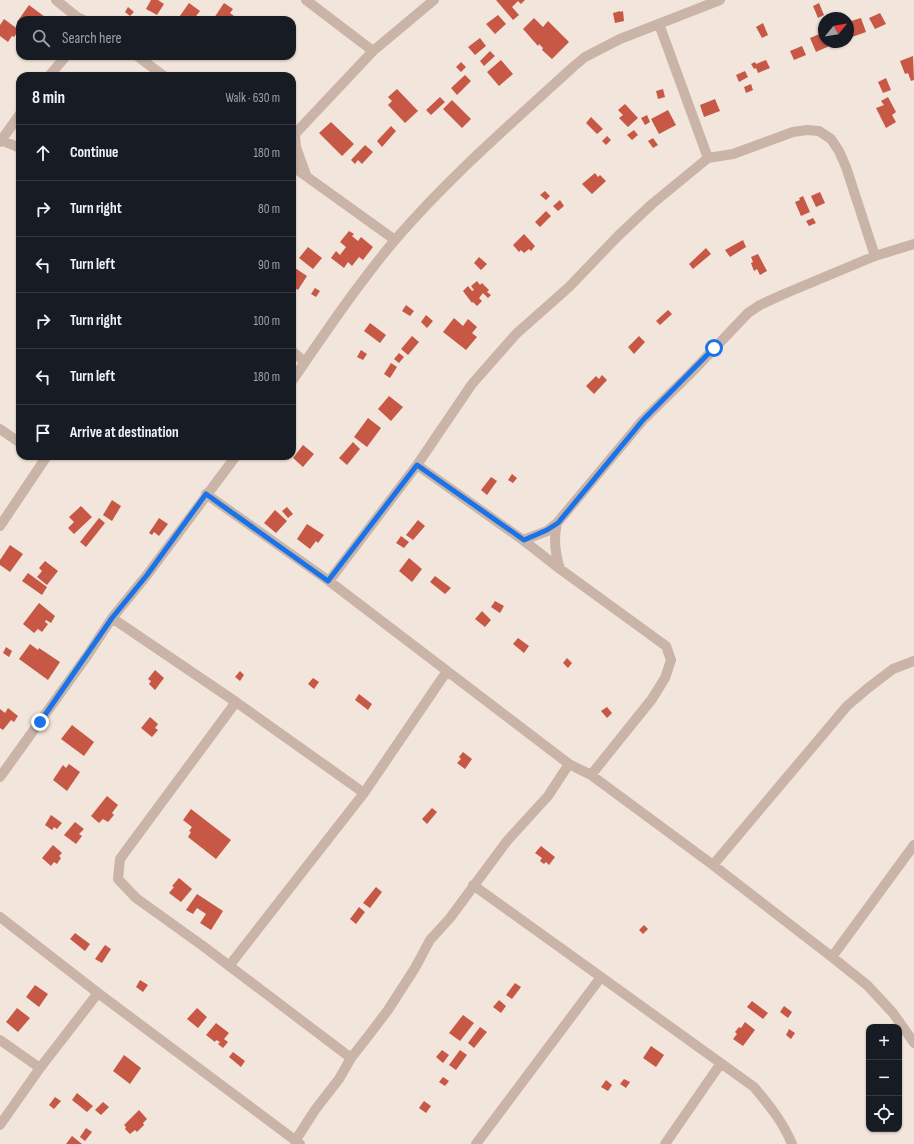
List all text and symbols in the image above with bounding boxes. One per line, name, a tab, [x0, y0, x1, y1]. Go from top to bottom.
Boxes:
north arrow	[818, 12, 854, 48]
search box	[16, 16, 296, 60]
icon: search	[30, 27, 52, 49]
text: Search here	[62, 29, 122, 48]
text: 8 min	[32, 88, 65, 108]
text: Walk · 630 m	[225, 90, 280, 106]
icon: ahead	[32, 142, 54, 164]
text: Continue	[70, 143, 119, 162]
text: 180 m	[254, 145, 280, 161]
icon: right	[32, 198, 54, 220]
text: Turn right	[70, 199, 122, 218]
text: 80 m	[258, 201, 280, 217]
icon: left	[32, 254, 54, 276]
text: Turn left	[70, 255, 115, 274]
text: 90 m	[258, 257, 280, 273]
icon: right	[32, 310, 54, 332]
text: Turn right	[70, 311, 122, 330]
text: 100 m	[253, 313, 280, 329]
route start	[705, 339, 723, 357]
icon: left	[32, 366, 54, 388]
text: Turn left	[70, 367, 115, 386]
text: 180 m	[254, 369, 280, 385]
icon: arrive	[32, 422, 54, 444]
text: Arrive at destination	[70, 423, 179, 442]
route end	[31, 713, 49, 731]
map controls	[866, 1024, 902, 1132]
button: +	[866, 1024, 902, 1060]
button: −	[866, 1060, 902, 1096]
button: locate	[866, 1096, 902, 1132]

